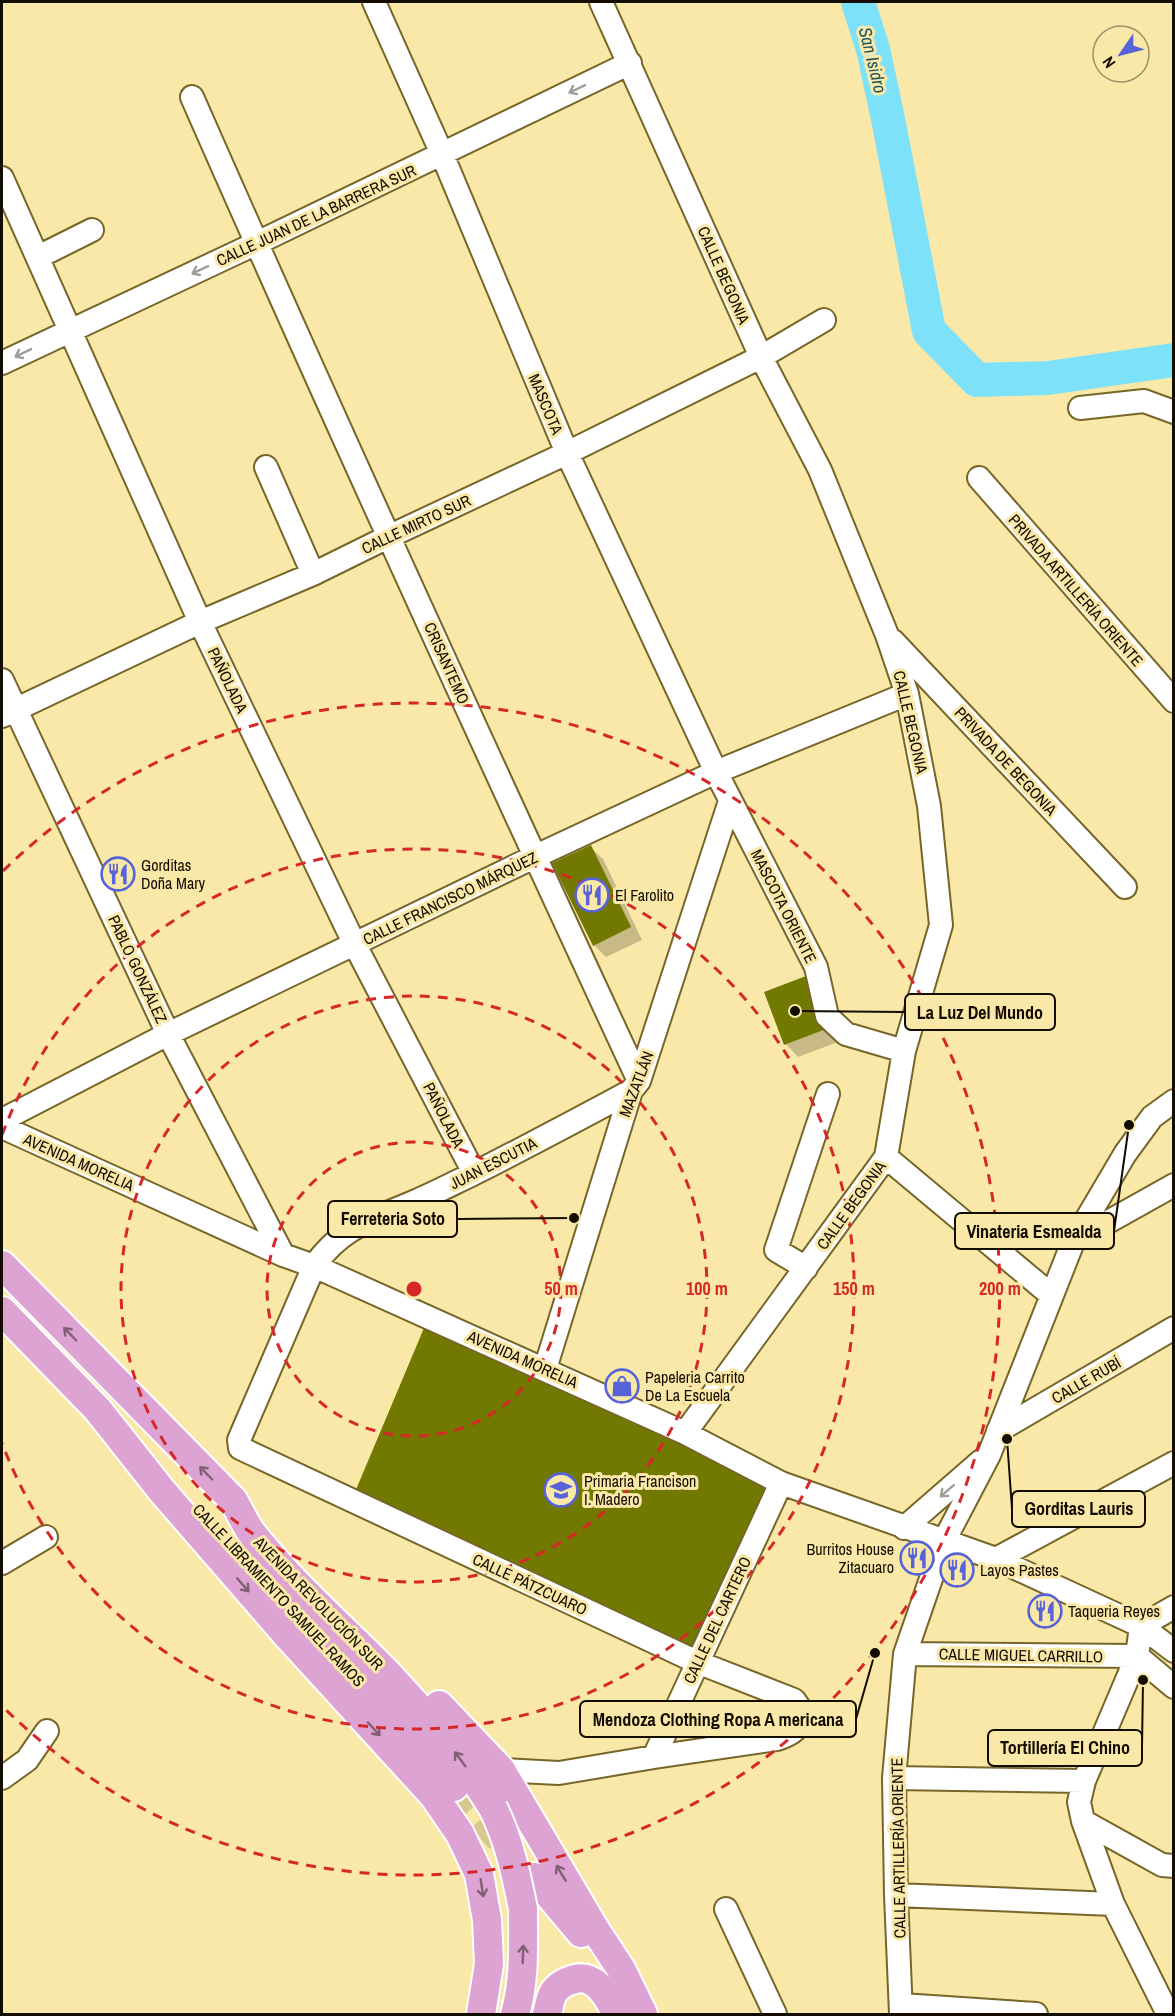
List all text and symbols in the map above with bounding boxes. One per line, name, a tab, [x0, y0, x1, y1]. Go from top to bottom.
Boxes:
water label: San Isidro	[853, 24, 893, 96]
north arrow	[1091, 24, 1151, 84]
text: N	[1097, 52, 1120, 73]
one-way arrow	[568, 84, 586, 95]
street label: CALLE JUAN DE LA BARRERA SUR	[213, 159, 420, 271]
street label: CALLE BEGONIA	[693, 223, 756, 328]
one-way arrow	[191, 264, 209, 276]
one-way arrow	[15, 347, 33, 359]
street label: MASCOTA	[523, 370, 569, 438]
street label: CALLE MIRTO SUR	[358, 489, 475, 559]
street label: PRIVADA ARTILLERÍA ORIENTE	[1004, 509, 1148, 671]
street label: CRISANTEMO	[419, 619, 475, 707]
street label: PAÑOLADA	[203, 643, 253, 717]
street label: CALLE BEGONIA	[888, 668, 934, 776]
street label: PRIVADA DE BEGONIA	[950, 702, 1062, 820]
street label: MASCOTA ORIENTE	[746, 845, 822, 967]
street label: CALLE FRANCISCO MÁRQUEZ	[359, 846, 541, 950]
place label: Gorditas Doña Mary	[141, 854, 206, 894]
restaurant icon: Gorditas Doña Mary	[100, 856, 136, 892]
restaurant icon: El Farolito	[574, 877, 610, 913]
place label: El Farolito	[615, 884, 674, 906]
street label: PABLO GONZÁLEZ	[103, 911, 173, 1027]
callout: La Luz Del Mundo	[905, 994, 1055, 1030]
text: La Luz Del Mundo	[917, 1000, 1043, 1025]
street label: MAZATLÁN	[613, 1048, 659, 1120]
street label: PAÑOLADA	[418, 1079, 470, 1152]
street label: AVENIDA MORELIA	[19, 1127, 138, 1196]
street label: JUAN ESCUTIA	[446, 1132, 540, 1194]
street label: CALLE BEGONIA	[811, 1156, 891, 1254]
callout: Ferreteria Soto	[328, 1201, 457, 1237]
text: Ferreteria Soto	[341, 1206, 445, 1231]
callout: Vinateria Esmealda	[955, 1213, 1114, 1249]
text: Vinateria Esmealda	[966, 1219, 1102, 1244]
text: 50 m	[544, 1276, 578, 1301]
text: 100 m	[686, 1276, 728, 1301]
text: 150 m	[833, 1276, 875, 1301]
text: 200 m	[979, 1276, 1021, 1301]
centre of rings	[404, 1279, 424, 1299]
street label: AVENIDA MORELIA	[463, 1324, 582, 1393]
one-way arrow	[62, 1326, 77, 1341]
street label: CALLE RUBÍ	[1047, 1351, 1125, 1409]
place label: Papeleria Carrito De La Escuela	[645, 1366, 745, 1406]
shop icon: Papeleria Carrito De La Escuela	[604, 1368, 640, 1404]
one-way arrow	[199, 1466, 214, 1481]
place label: Primaria Francison I. Madero	[584, 1470, 696, 1510]
school or university icon: Primaria Francison I. Madero	[543, 1472, 579, 1508]
one-way arrow	[940, 1484, 955, 1498]
callout: Gorditas Lauris	[1012, 1491, 1145, 1527]
text: Gorditas Lauris	[1024, 1496, 1134, 1521]
street label: CALLE LIBRAMIENTO SAMUEL RAMOS	[188, 1499, 370, 1691]
street label: AVENIDA REVOLUCIÓN SUR	[249, 1531, 389, 1675]
place label: Burritos House Zitacuaro	[806, 1538, 894, 1578]
restaurant icon: Burritos House Zitacuaro	[899, 1540, 935, 1576]
street label: CALLE PÁTZCUARO	[469, 1548, 591, 1620]
restaurant icon: Layos Pastes	[939, 1552, 975, 1588]
street label: CALLE DEL CARTERO	[678, 1553, 756, 1687]
place label: Layos Pastes	[980, 1559, 1059, 1581]
one-way arrow	[236, 1577, 250, 1592]
restaurant icon: Taqueria Reyes	[1027, 1593, 1063, 1629]
place label: Taqueria Reyes	[1068, 1600, 1160, 1622]
street label: CALLE MIGUEL CARRILLO	[939, 1643, 1103, 1667]
callout: Mendoza Clothing Ropa A mericana	[580, 1701, 856, 1737]
text: Mendoza Clothing Ropa A mericana	[593, 1707, 844, 1732]
one-way arrow	[367, 1721, 381, 1736]
callout: Tortillería El Chino	[988, 1730, 1142, 1766]
text: Tortillería El Chino	[1000, 1735, 1130, 1760]
one-way arrow	[454, 1752, 467, 1768]
street label: CALLE ARTILLERÍA ORIENTE	[885, 1758, 911, 1938]
one-way arrow	[555, 1865, 567, 1882]
one-way arrow	[476, 1878, 487, 1898]
one-way arrow	[517, 1944, 528, 1964]

